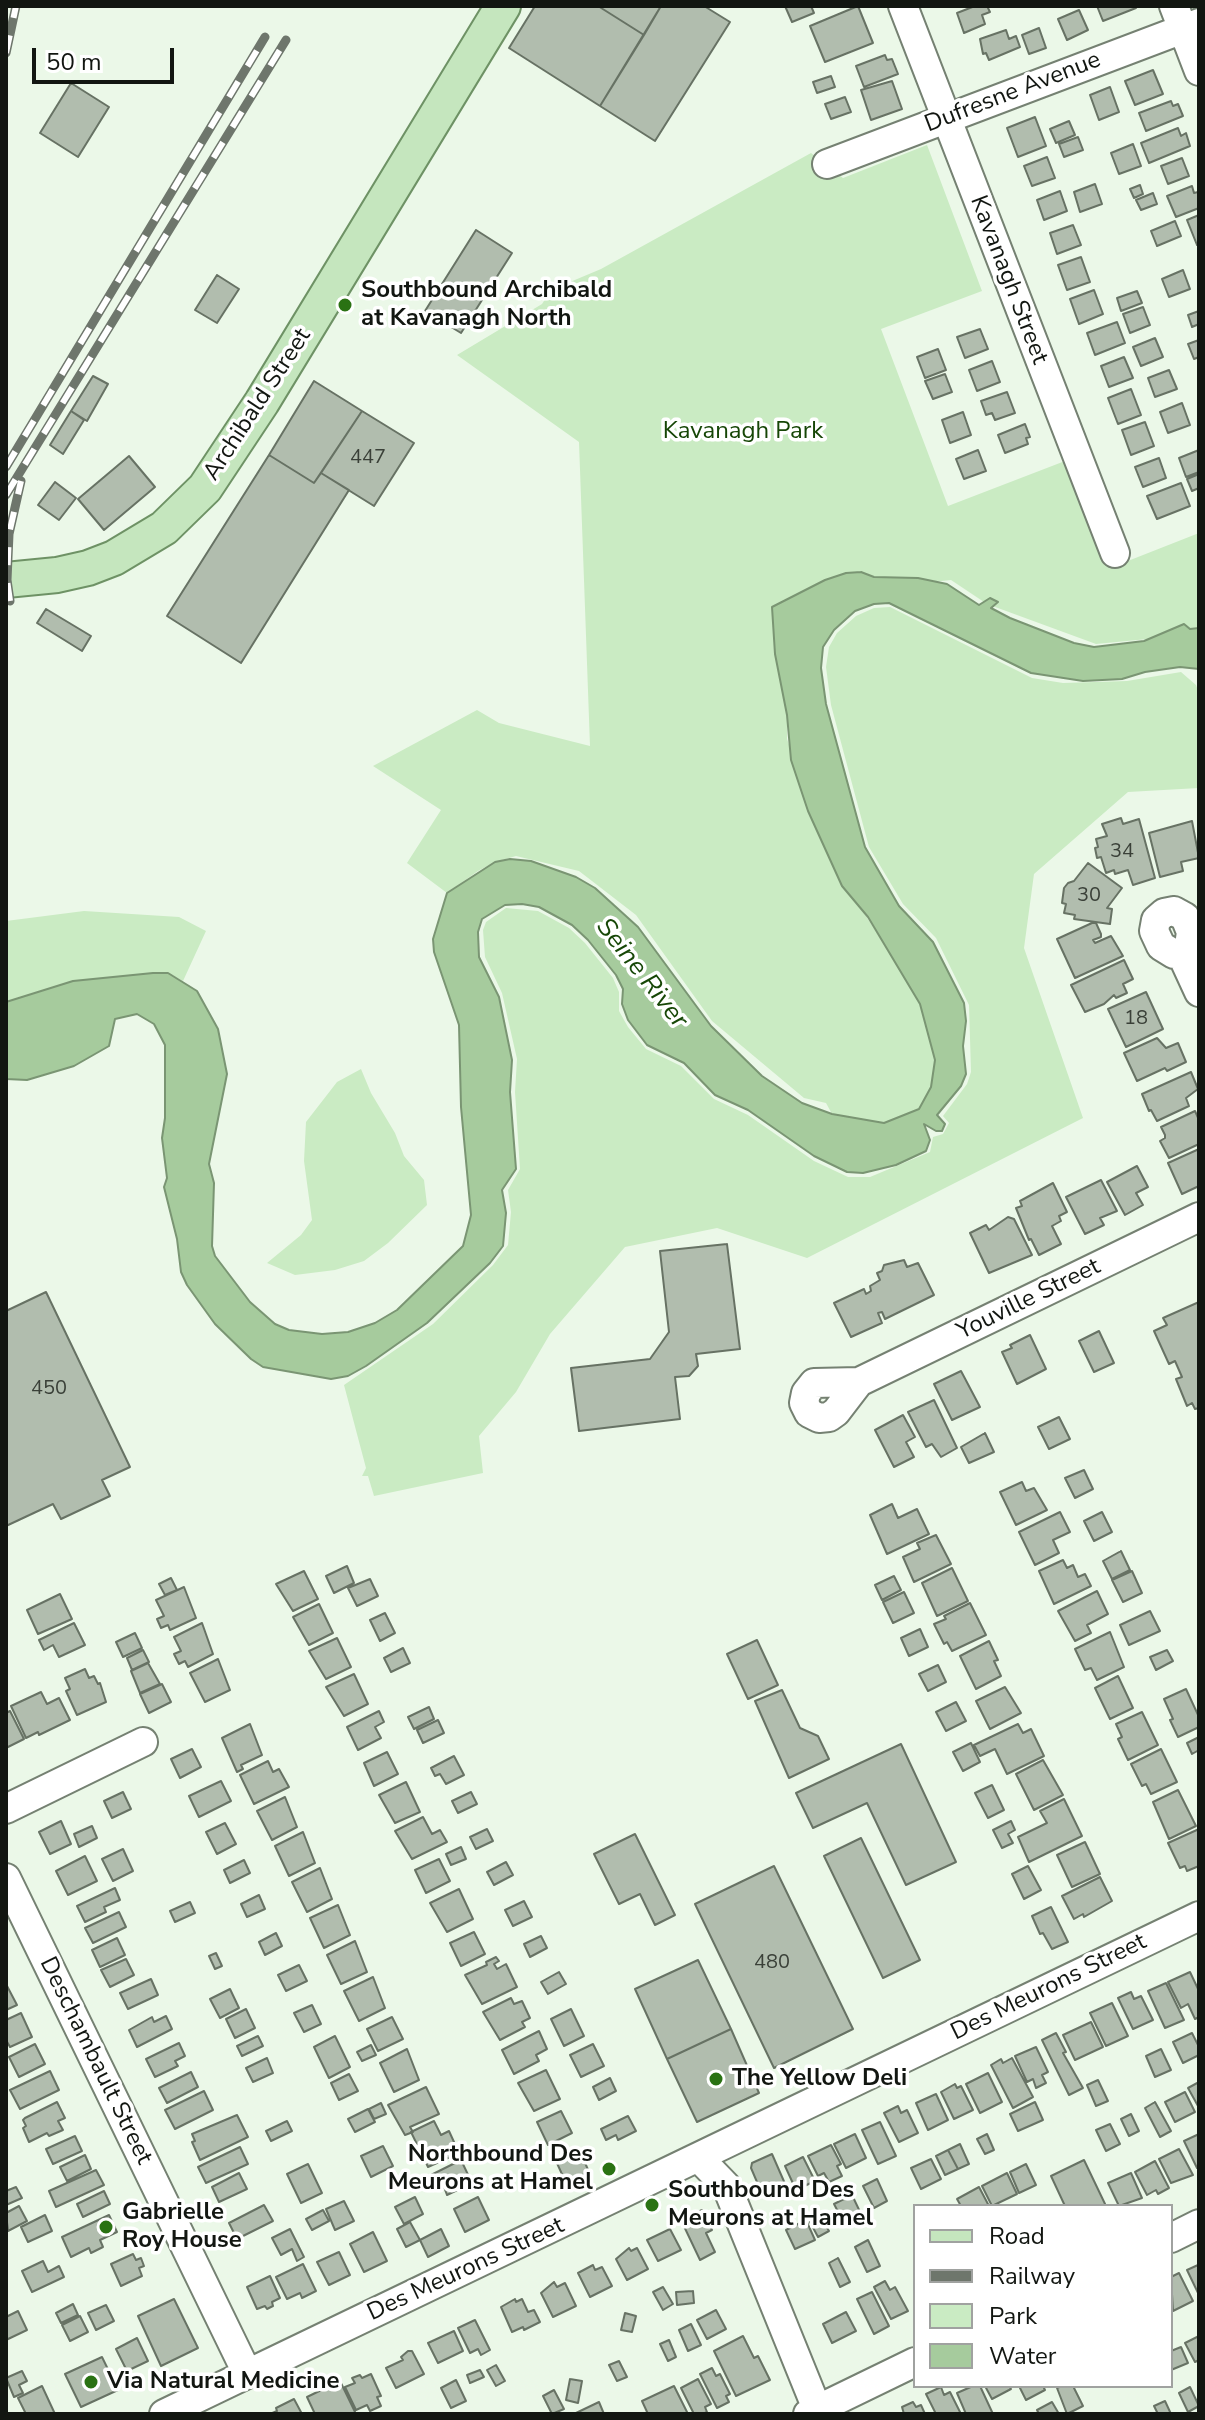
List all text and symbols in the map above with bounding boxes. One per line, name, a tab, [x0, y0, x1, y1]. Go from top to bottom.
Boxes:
scale bar	[36, 32, 178, 82]
text: 50 m	[46, 46, 102, 78]
street label: Dufresne Avenue	[921, 46, 1105, 140]
street label: Kavanagh Street	[963, 192, 1053, 368]
place label: Southbound Archibald at Kavanagh North	[361, 277, 612, 333]
marker: Southbound Archibald at Kavanagh North	[336, 296, 354, 314]
street label: Archibald Street	[198, 324, 318, 486]
park label: Kavanagh Park	[663, 418, 823, 446]
house number: 447	[350, 446, 386, 470]
house number: 34	[1110, 840, 1134, 864]
house number: 30	[1077, 884, 1101, 908]
water label: Seine River	[588, 913, 694, 1035]
house number: 18	[1124, 1007, 1148, 1031]
street label: Youville Street	[953, 1253, 1105, 1347]
house number: 450	[31, 1377, 67, 1401]
street label: Des Meurons Street	[947, 1928, 1151, 2048]
house number: 480	[754, 1951, 790, 1975]
street label: Deschambault Street	[32, 1953, 158, 2169]
place label: The Yellow Deli	[732, 2065, 907, 2093]
marker: The Yellow Deli	[707, 2070, 725, 2088]
place label: Northbound Des Meurons at Hamel	[388, 2141, 593, 2197]
marker: Northbound Des Meurons at Hamel	[600, 2160, 618, 2178]
place label: Southbound Des Meurons at Hamel	[668, 2177, 873, 2233]
marker: Southbound Des Meurons at Hamel	[643, 2196, 661, 2214]
place label: Gabrielle Roy House	[122, 2199, 242, 2255]
legend	[913, 2204, 1173, 2388]
street label: Des Meurons Street	[363, 2212, 569, 2328]
marker: Gabrielle Roy House	[97, 2218, 115, 2236]
text: Road	[989, 2220, 1045, 2252]
text: Railway	[989, 2260, 1075, 2292]
text: Park	[989, 2300, 1037, 2332]
text: Water	[989, 2340, 1056, 2372]
place label: Via Natural Medicine	[107, 2368, 339, 2396]
marker: Via Natural Medicine	[82, 2373, 100, 2391]

